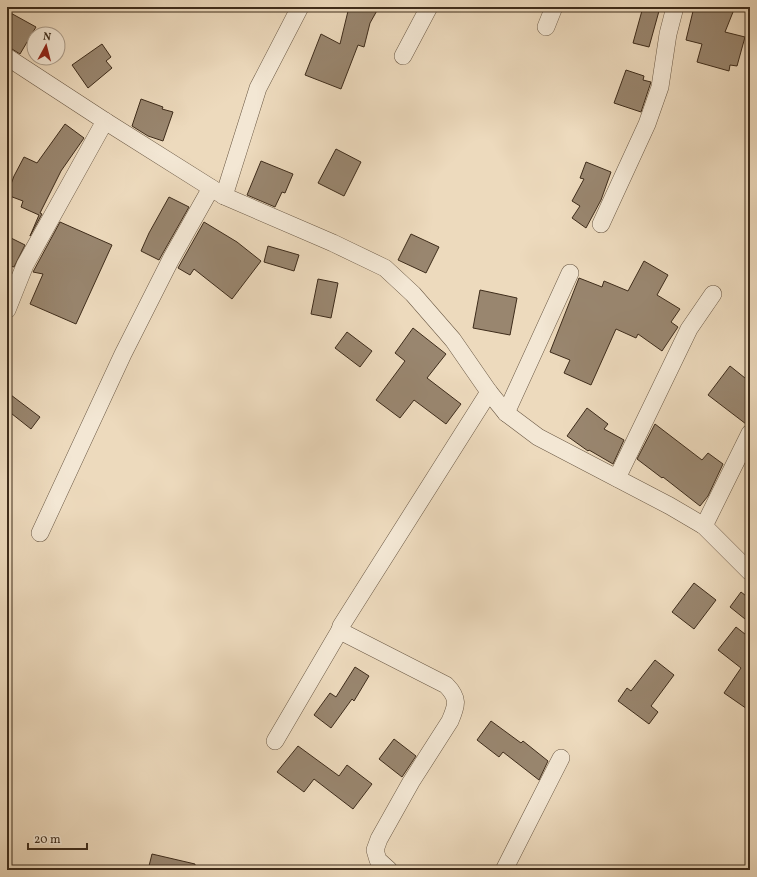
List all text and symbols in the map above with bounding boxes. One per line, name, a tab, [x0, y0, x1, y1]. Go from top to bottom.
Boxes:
north arrow	[26, 26, 66, 66]
text: N	[42, 30, 52, 45]
scale bar	[28, 825, 87, 851]
text: 20 m	[34, 832, 61, 848]

